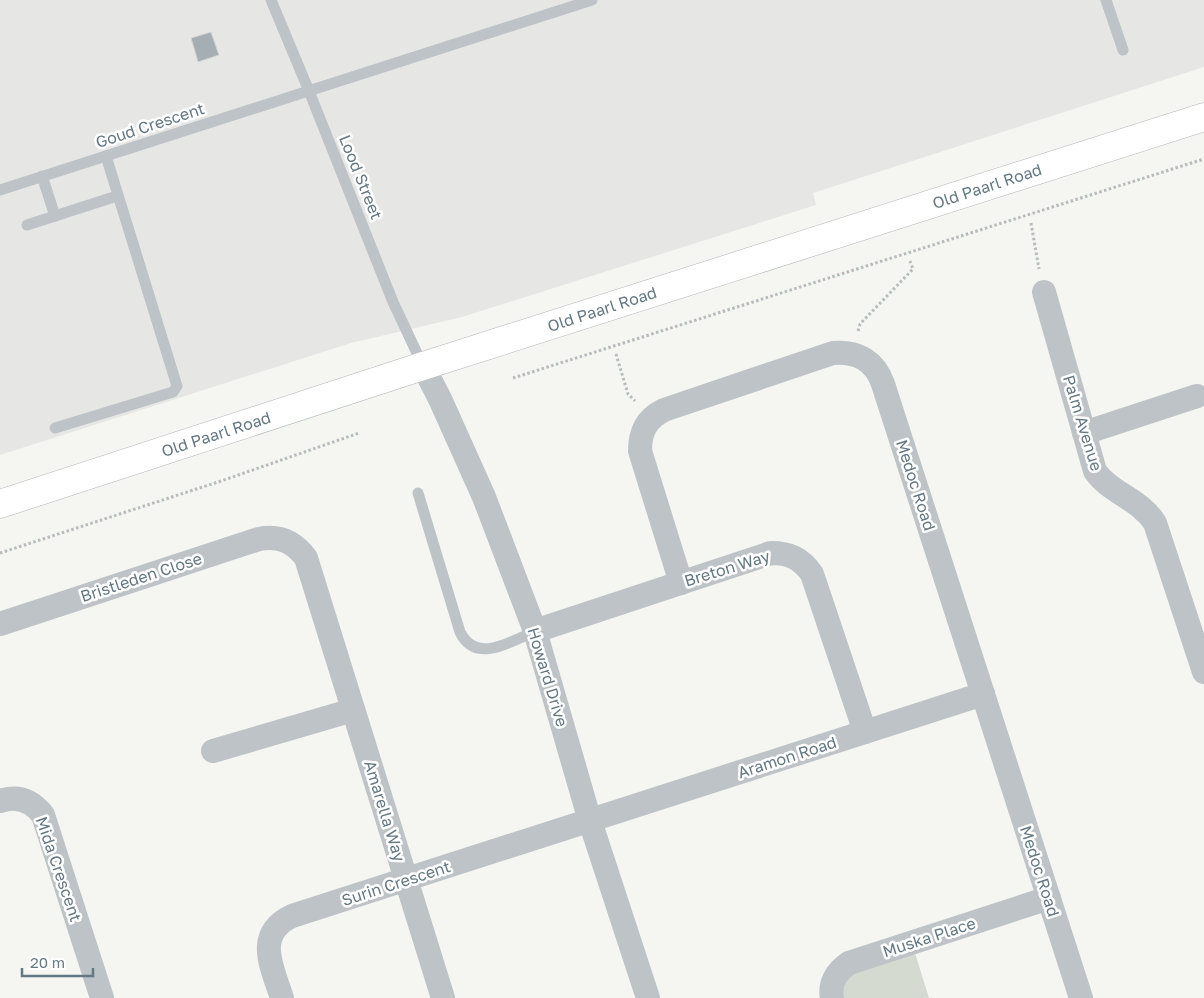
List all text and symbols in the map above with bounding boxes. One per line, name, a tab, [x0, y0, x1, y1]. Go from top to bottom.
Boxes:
street label: Goud Crescent	[93, 98, 207, 152]
street label: Lood Street	[335, 132, 387, 222]
street label: Old Paarl Road	[930, 159, 1044, 213]
street label: Old Paarl Road	[545, 282, 659, 336]
street label: Palm Avenue	[1059, 373, 1107, 473]
street label: Old Paarl Road	[159, 407, 273, 461]
street label: Medoc Road	[892, 437, 940, 533]
street label: Breton Way	[682, 546, 772, 590]
street label: Bristleden Close	[78, 548, 204, 606]
street label: Howard Drive	[523, 625, 573, 729]
street label: Aramon Road	[735, 732, 839, 782]
street label: Amarella Way	[360, 758, 410, 864]
street label: Mida Crescent	[32, 814, 86, 924]
street label: Medoc Road	[1016, 823, 1064, 919]
street label: Surin Crescent	[339, 856, 453, 910]
street label: Muska Place	[880, 913, 978, 961]
scale bar	[22, 946, 94, 978]
text: 20 m	[30, 953, 65, 971]

